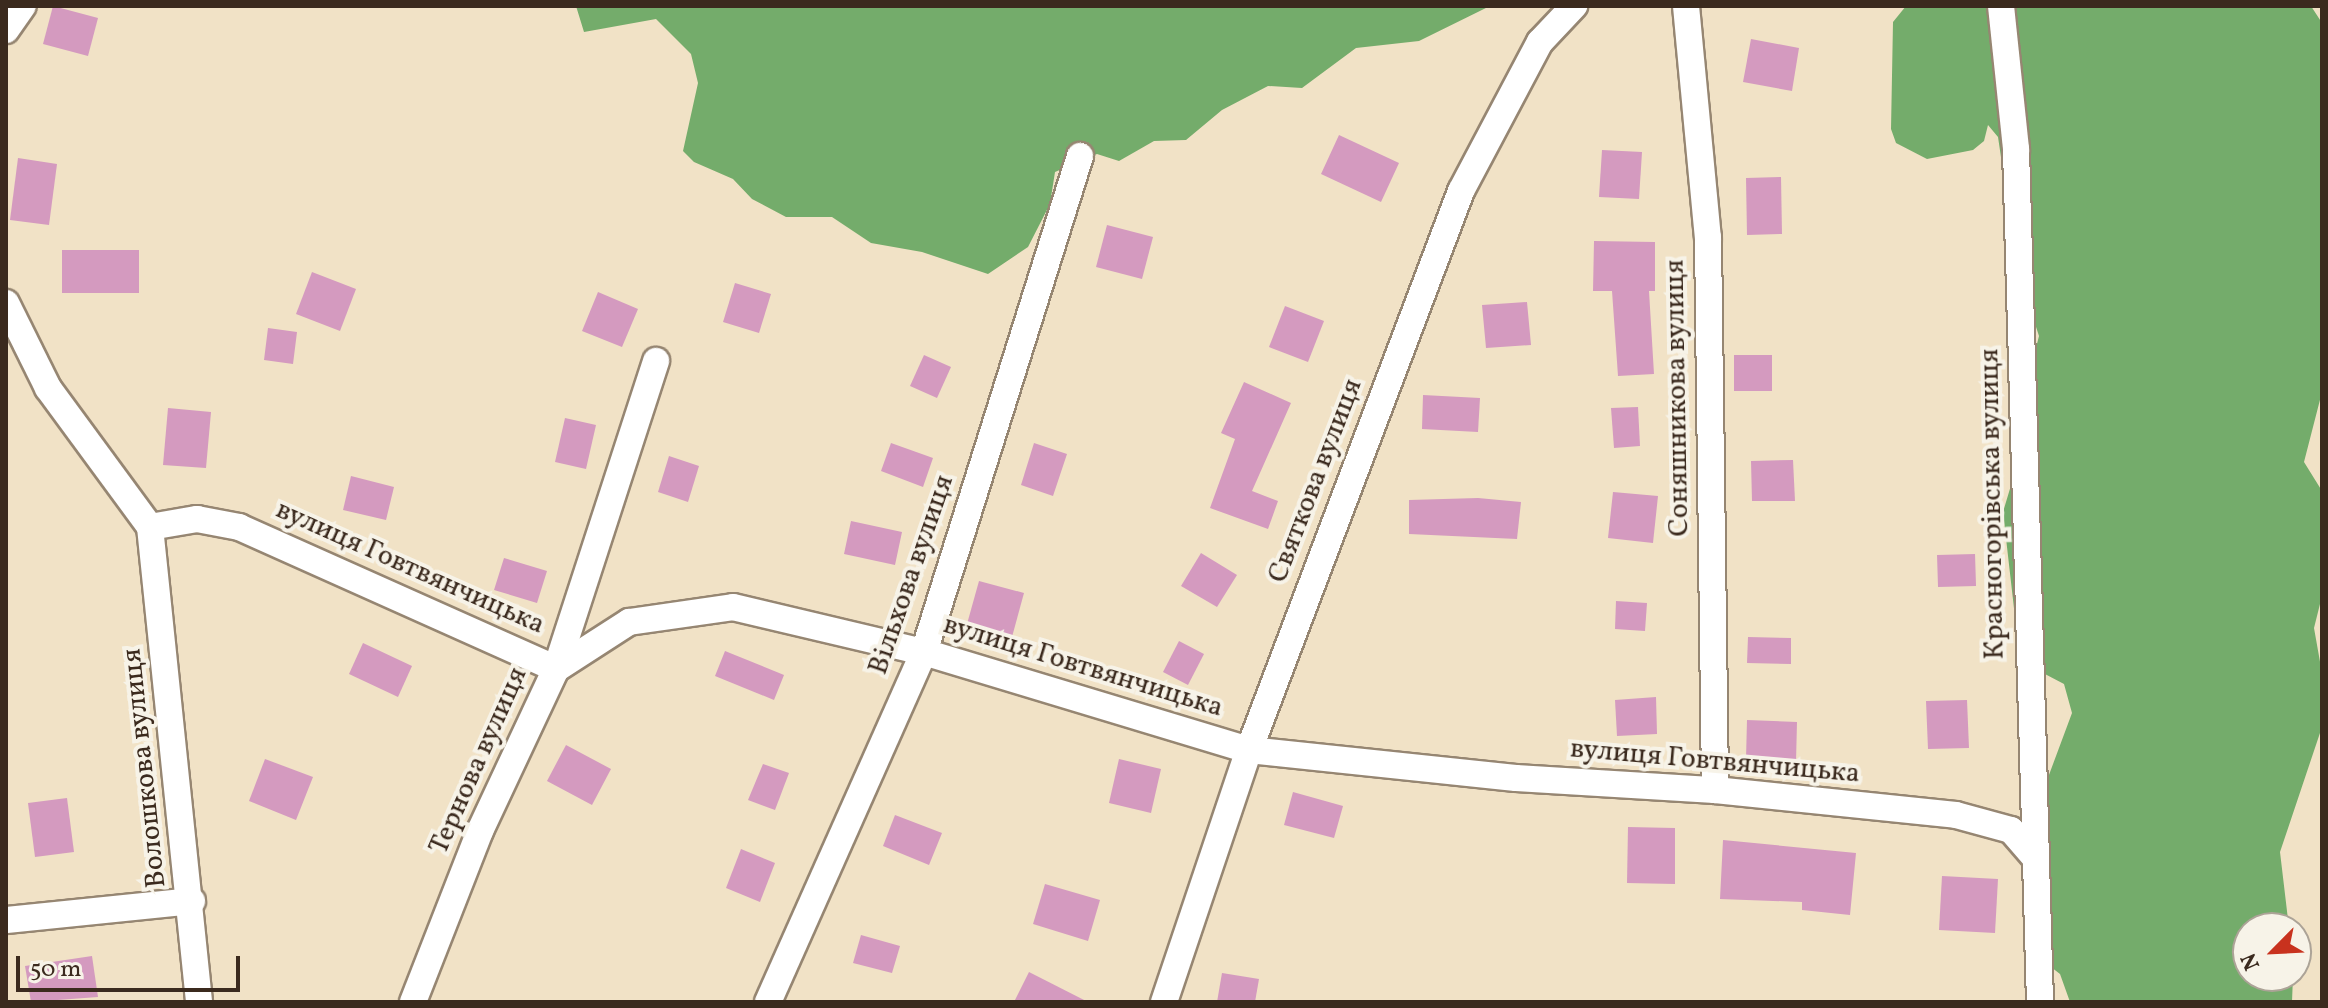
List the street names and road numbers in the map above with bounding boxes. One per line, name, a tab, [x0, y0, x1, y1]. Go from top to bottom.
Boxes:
street label: Соняшникова вулиця	[1659, 259, 1697, 537]
street label: Красногорівська вулиця	[1973, 348, 2013, 660]
street label: Святкова вулиця	[1262, 374, 1370, 588]
street label: Вільхова вулиця	[862, 471, 962, 679]
street label: вулиця Говтвянчицька	[270, 494, 550, 642]
street label: вулиця Говтвянчицька	[939, 608, 1227, 726]
street label: Волошкова вулиця	[116, 647, 174, 889]
street label: Тернова вулиця	[423, 662, 535, 860]
street label: вулиця Говтвянчицька	[1569, 733, 1861, 791]

